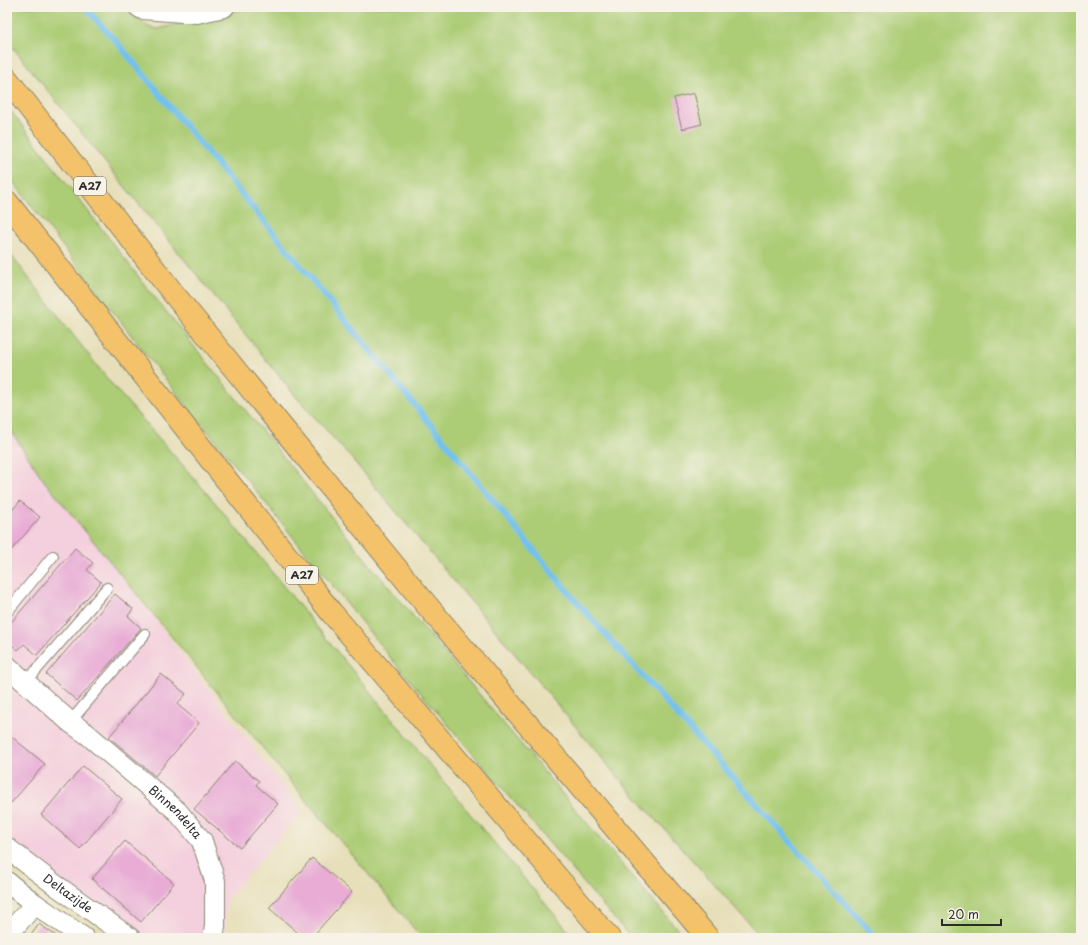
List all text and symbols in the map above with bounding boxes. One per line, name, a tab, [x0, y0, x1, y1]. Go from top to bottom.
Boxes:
road number: A27	[74, 177, 106, 195]
road number: A27	[286, 566, 318, 584]
street label: Binnendelta	[145, 781, 207, 843]
street label: Deltazijde	[40, 869, 97, 917]
scale bar	[942, 901, 1001, 927]
text: 20 m	[948, 905, 979, 923]

